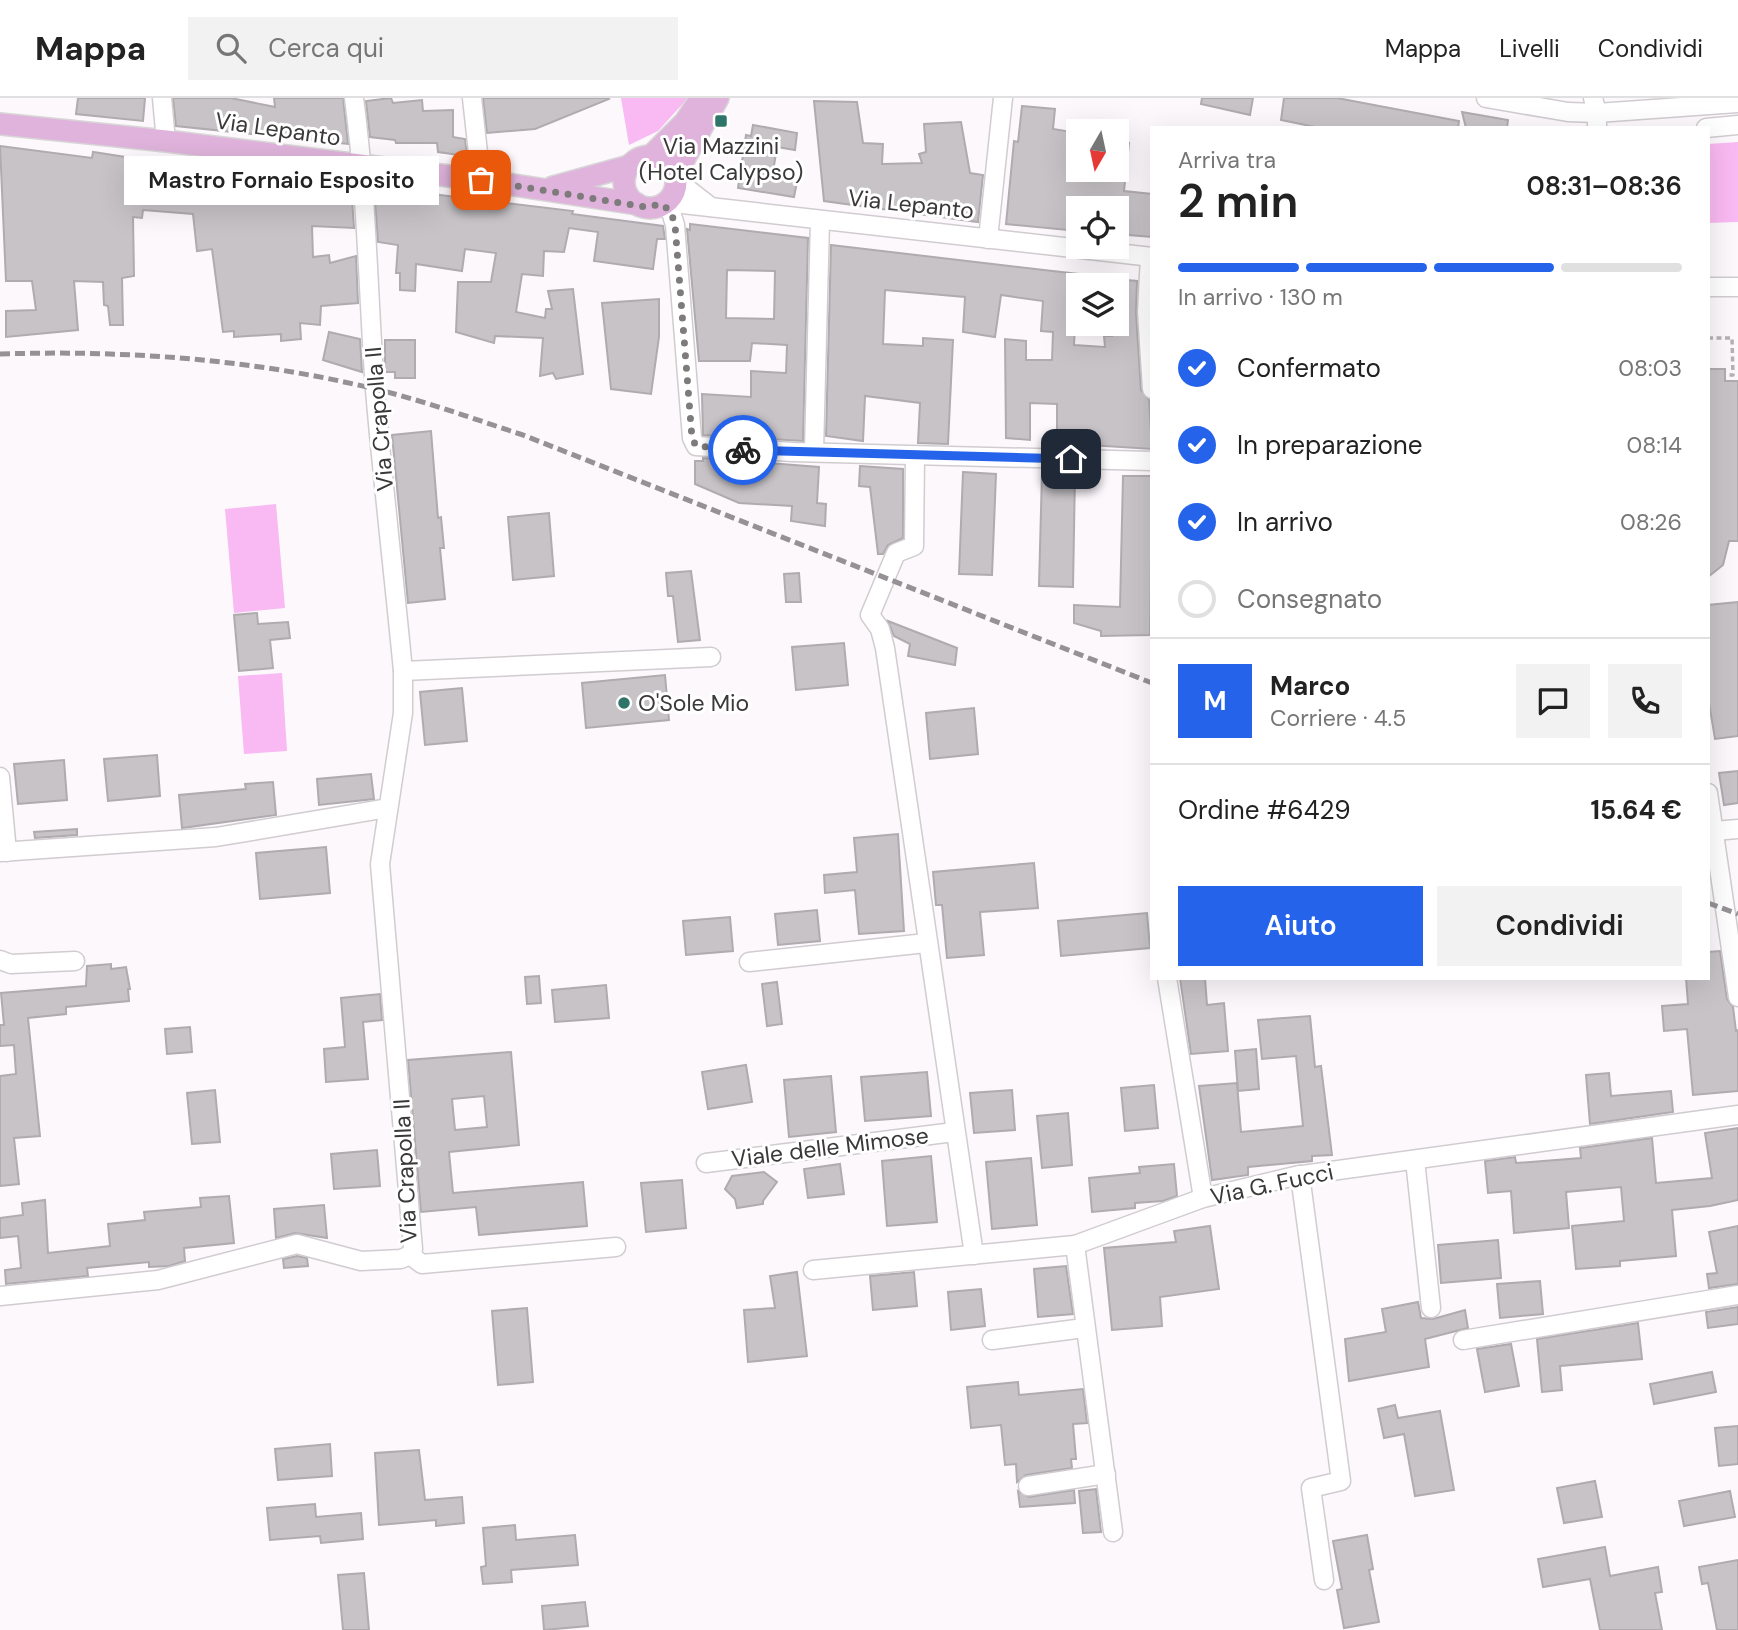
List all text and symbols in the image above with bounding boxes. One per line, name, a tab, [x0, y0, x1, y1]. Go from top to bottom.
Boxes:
search box	[188, 17, 678, 80]
text: Mappa	[35, 27, 146, 70]
icon: search	[212, 29, 250, 67]
text: Cerca qui	[268, 31, 384, 65]
text: Mappa	[1385, 33, 1461, 64]
text: Livelli	[1499, 33, 1560, 64]
text: Condividi	[1598, 33, 1703, 64]
street label: Via Lepanto	[213, 105, 343, 153]
marker: Via Mazzini (Hotel Calypso)	[713, 113, 729, 129]
north arrow	[1066, 119, 1129, 182]
map controls	[1066, 119, 1129, 336]
place label: Via Mazzini (Hotel Calypso)	[639, 131, 803, 187]
text: Arriva tra	[1178, 145, 1276, 175]
pin	[451, 150, 511, 210]
callout: Mastro Fornaio Esposito	[124, 155, 439, 204]
icon: bag	[462, 161, 500, 199]
text: Mastro Fornaio Esposito	[148, 165, 415, 195]
text: 08:31–08:36	[1526, 169, 1682, 203]
text: 2 min	[1178, 171, 1298, 231]
street label: Via Lepanto	[846, 182, 976, 226]
button: locate	[1066, 196, 1129, 259]
button: layers	[1066, 273, 1129, 336]
text: In arrivo · 130 m	[1178, 282, 1343, 312]
street label: Via Crapolla II	[358, 346, 400, 492]
icon: check	[1178, 349, 1216, 387]
text: Confermato	[1237, 351, 1381, 385]
text: 08:03	[1618, 353, 1682, 383]
courier	[708, 415, 778, 485]
icon: check	[1178, 426, 1216, 464]
text: In preparazione	[1237, 428, 1423, 462]
pin	[1041, 429, 1101, 489]
text: 08:14	[1627, 430, 1682, 460]
icon: bike	[724, 431, 762, 469]
icon: home	[1052, 440, 1090, 478]
icon: check	[1178, 503, 1216, 541]
text: In arrivo	[1237, 505, 1333, 539]
text: 08:26	[1620, 507, 1682, 537]
text: Consegnato	[1237, 582, 1382, 616]
button: chat	[1516, 664, 1590, 738]
button: phone	[1608, 664, 1682, 738]
text: Marco	[1270, 669, 1350, 703]
text: M	[1203, 684, 1227, 718]
place label: O'Sole Mio	[638, 688, 749, 718]
marker: O'Sole Mio	[616, 695, 632, 711]
text: Corriere · 4.5	[1270, 703, 1406, 733]
text: Ordine #6429	[1178, 793, 1350, 827]
text: 15.64 €	[1591, 793, 1682, 827]
button: Aiuto	[1178, 886, 1423, 966]
button: Condividi	[1437, 886, 1682, 966]
street label: Via Crapolla II	[386, 1098, 424, 1244]
street label: Viale delle Mimose	[730, 1120, 930, 1174]
street label: Via G. Fucci	[1208, 1156, 1336, 1212]

